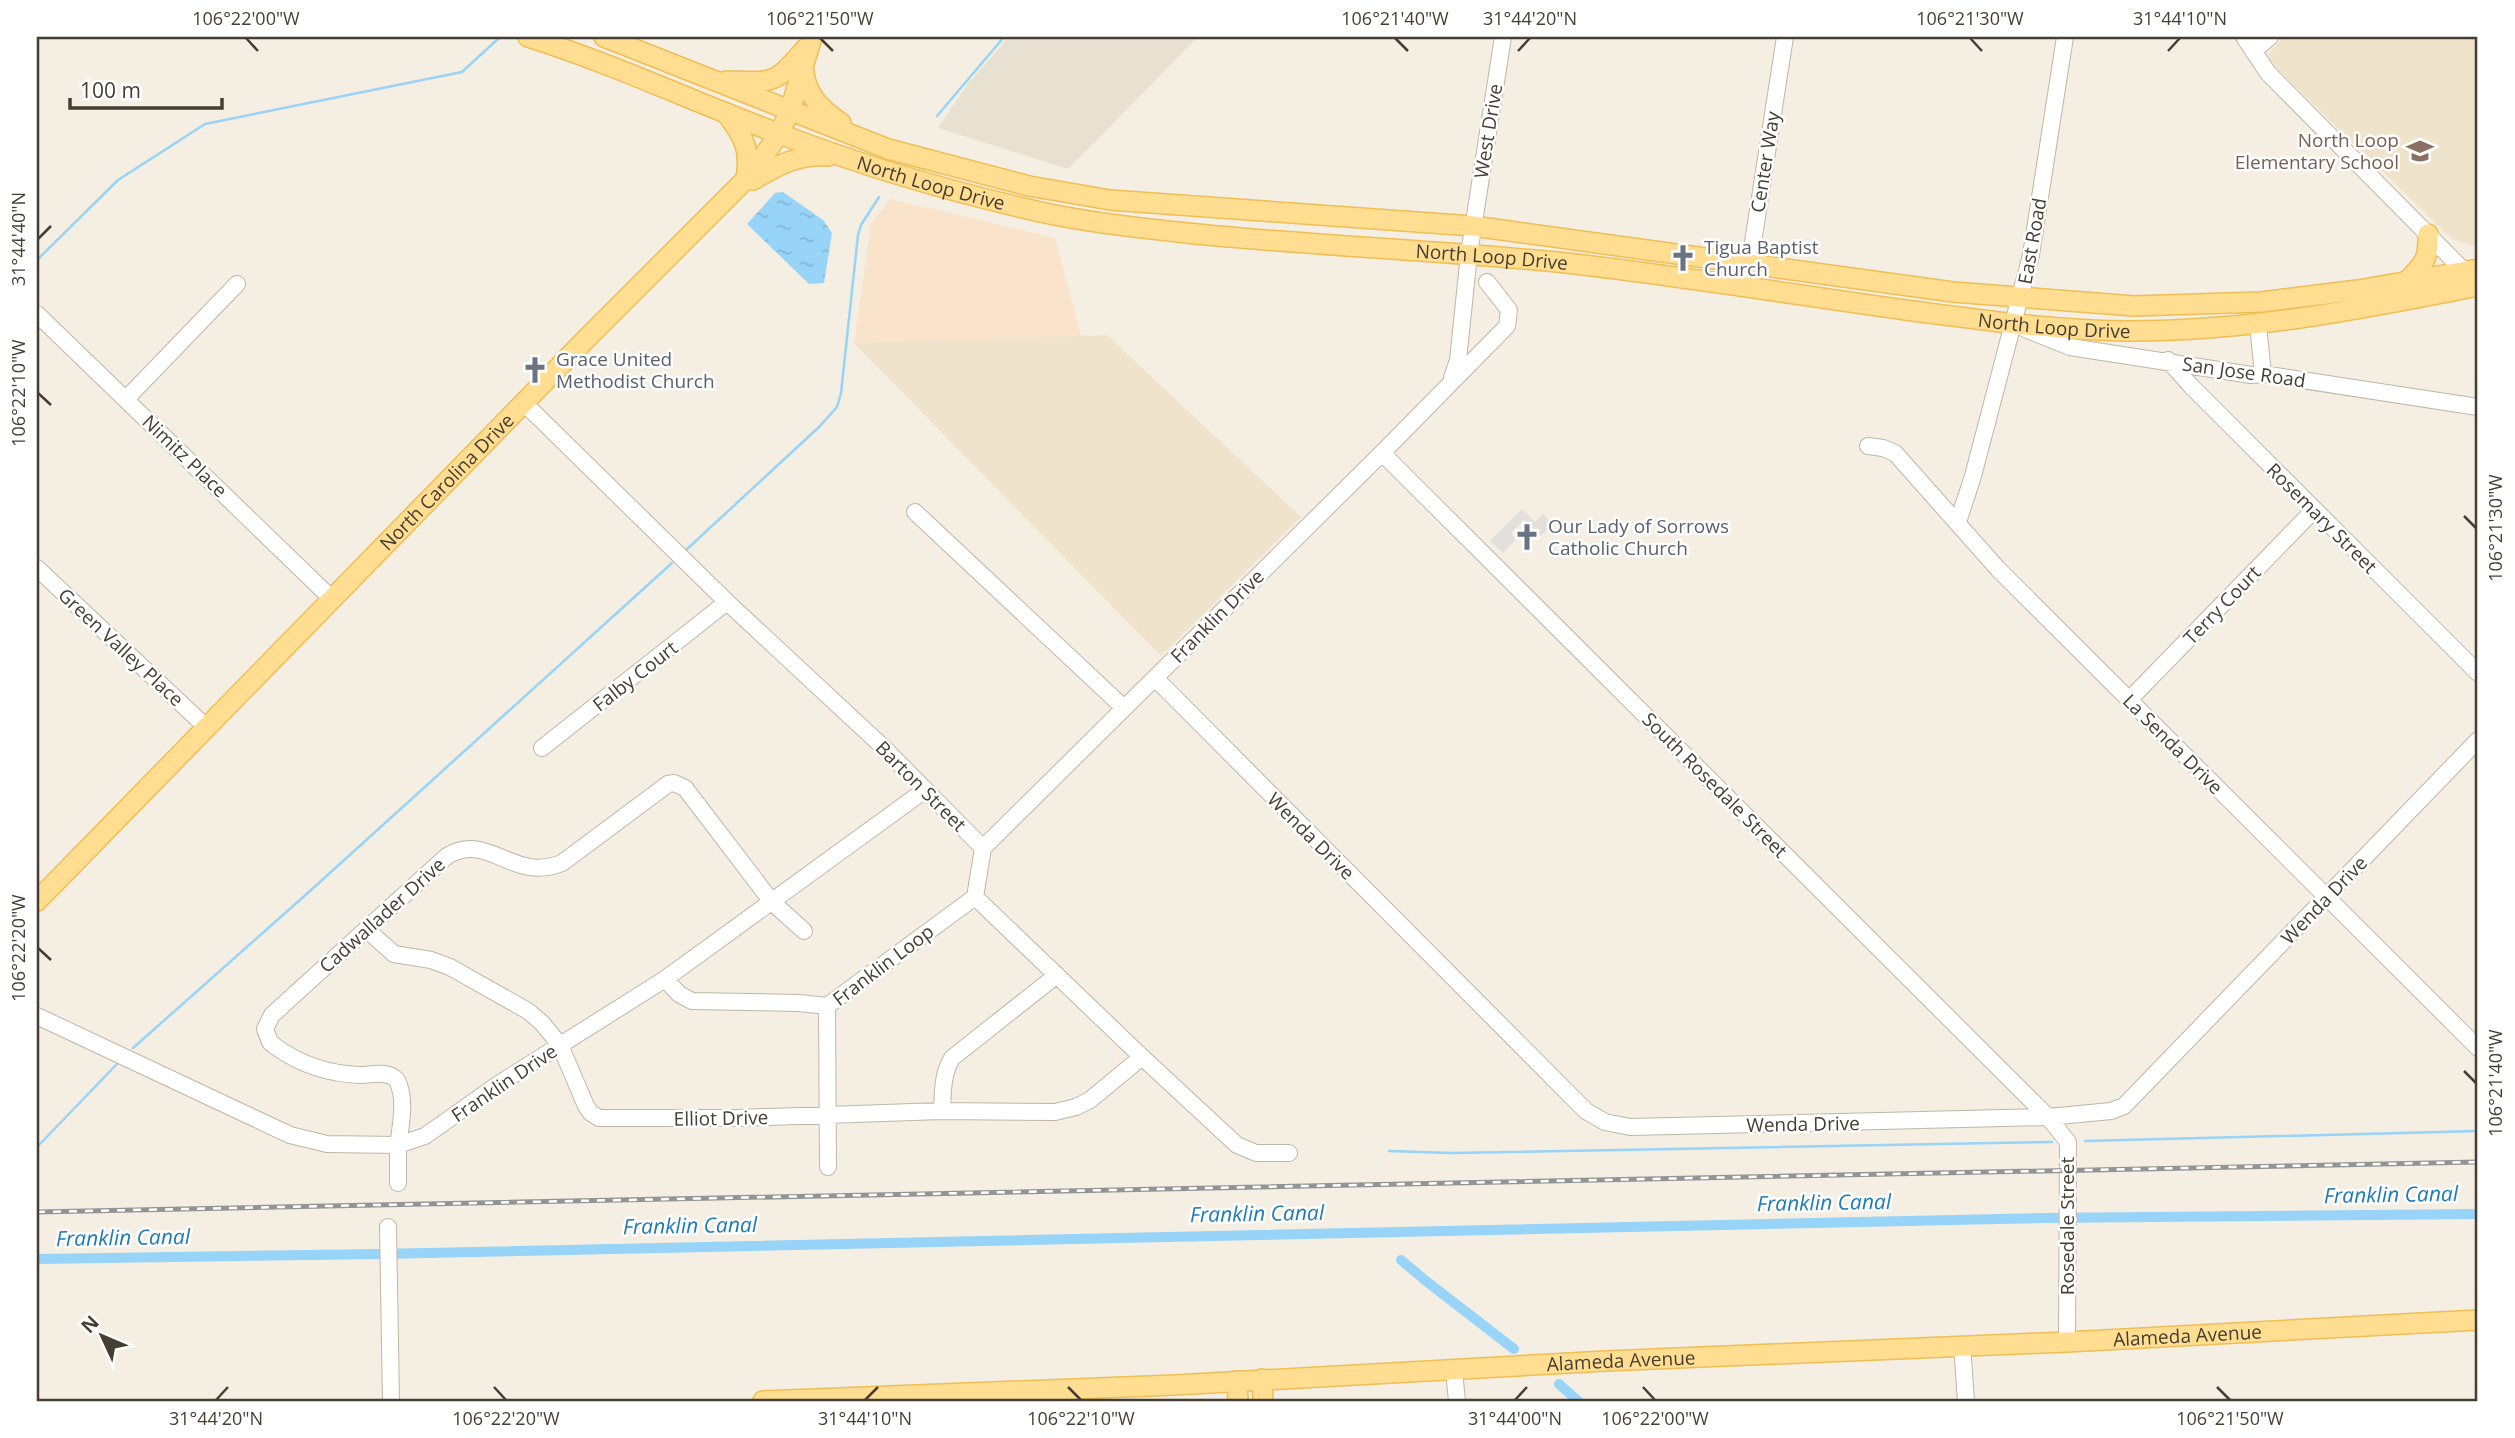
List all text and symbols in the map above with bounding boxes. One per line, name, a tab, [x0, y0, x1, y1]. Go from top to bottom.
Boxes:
text: 106°22'00"W	[192, 6, 300, 30]
text: 106°21'50"W	[766, 6, 874, 30]
text: 106°21'40"W	[1341, 6, 1449, 30]
text: 31°44'20"N	[1483, 6, 1577, 30]
text: 106°21'30"W	[1916, 6, 2024, 30]
text: 31°44'10"N	[2133, 6, 2227, 30]
scale bar	[70, 66, 222, 110]
text: 100 m	[80, 76, 141, 104]
street label: West Drive	[1468, 82, 1508, 180]
street label: Center Way	[1744, 109, 1786, 214]
place label: North Loop Elementary School	[2235, 127, 2399, 175]
school or university icon: North Loop Elementary School	[2405, 136, 2435, 166]
street label: North Loop Drive	[854, 149, 1008, 216]
text: 31°44'40"N	[6, 192, 30, 286]
street label: East Road	[2012, 196, 2052, 286]
place label: Tigua Baptist Church	[1704, 234, 1819, 282]
street label: North Loop Drive	[1415, 238, 1569, 276]
church icon: Tigua Baptist Church	[1668, 243, 1698, 273]
street label: North Loop Drive	[1977, 307, 2131, 344]
text: 106°22'10"W	[6, 339, 30, 447]
place label: Grace United Methodist Church	[556, 346, 715, 394]
street label: San Jose Road	[2181, 350, 2307, 394]
church icon: Grace United Methodist Church	[520, 355, 550, 385]
street label: North Carolina Drive	[374, 408, 519, 556]
street label: Nimitz Place	[137, 409, 233, 503]
street label: Rosemary Street	[2261, 457, 2383, 579]
text: 106°21'30"W	[2483, 474, 2507, 582]
place label: Our Lady of Sorrows Catholic Church	[1548, 513, 1729, 561]
church icon: Our Lady of Sorrows Catholic Church	[1512, 522, 1542, 552]
street label: Terry Court	[2178, 560, 2266, 650]
street label: Franklin Drive	[1165, 564, 1269, 668]
street label: Green Valley Place	[53, 582, 189, 712]
street label: Falby Court	[587, 635, 683, 717]
street label: La Senda Drive	[2117, 688, 2229, 800]
street label: South Rosedale Street	[1637, 707, 1793, 863]
street label: Barton Street	[870, 735, 972, 837]
street label: Wenda Drive	[1262, 787, 1360, 885]
street label: Wenda Drive	[2275, 850, 2373, 950]
street label: Cadwallader Drive	[313, 851, 451, 979]
text: 106°22'20"W	[6, 894, 30, 1002]
street label: Franklin Loop	[827, 918, 939, 1012]
text: 106°21'40"W	[2483, 1029, 2507, 1137]
street label: Franklin Drive	[446, 1038, 562, 1128]
street label: Elliot Drive	[673, 1104, 769, 1132]
street label: Wenda Drive	[1746, 1110, 1860, 1138]
street label: Rosedale Street	[2054, 1157, 2080, 1295]
water label: Franklin Canal	[2324, 1179, 2459, 1209]
water label: Franklin Canal	[1757, 1187, 1892, 1217]
water label: Franklin Canal	[1190, 1198, 1325, 1228]
water label: Franklin Canal	[623, 1210, 758, 1240]
water label: Franklin Canal	[56, 1222, 191, 1252]
north arrow	[66, 1302, 136, 1372]
text: N	[75, 1310, 104, 1339]
street label: Alameda Avenue	[2112, 1319, 2263, 1353]
street label: Alameda Avenue	[1546, 1344, 1696, 1377]
text: 31°44'20"N	[169, 1406, 263, 1430]
text: 106°22'20"W	[452, 1406, 560, 1430]
text: 31°44'10"N	[818, 1406, 912, 1430]
text: 106°22'10"W	[1027, 1406, 1135, 1430]
text: 31°44'00"N	[1468, 1406, 1562, 1430]
text: 106°22'00"W	[1601, 1406, 1709, 1430]
text: 106°21'50"W	[2176, 1406, 2284, 1430]

